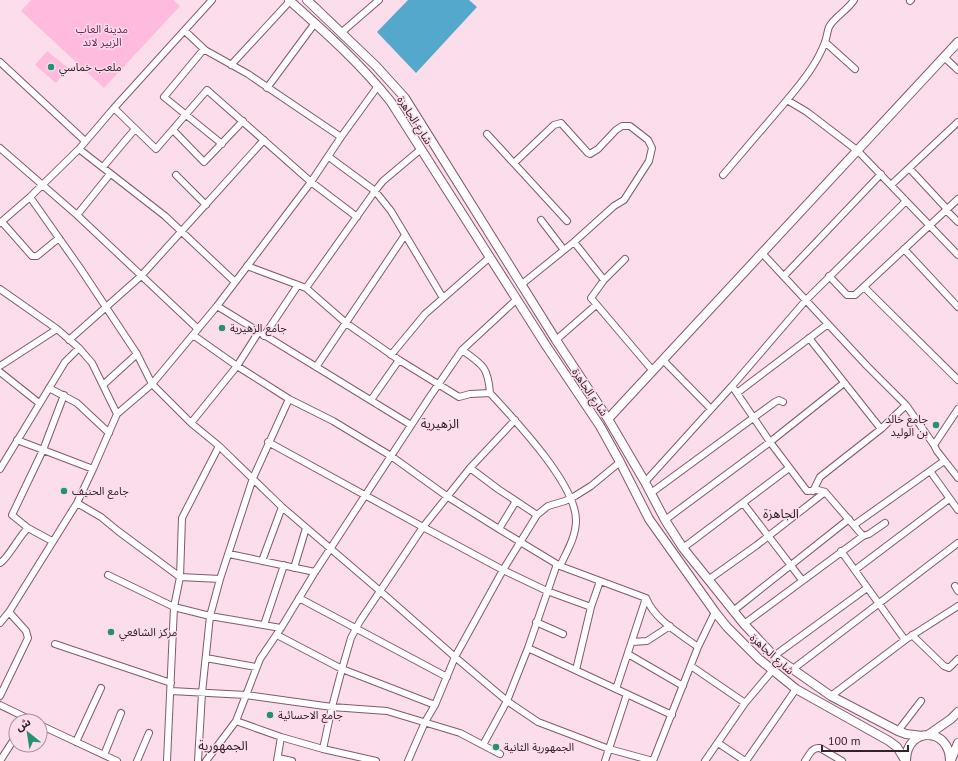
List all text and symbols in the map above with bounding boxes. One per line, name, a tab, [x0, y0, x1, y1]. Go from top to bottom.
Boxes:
park label: مدينة العاب الزبير لاند	[76, 22, 128, 49]
place label: ملعب خماسي	[59, 60, 122, 77]
marker: ملعب خماسي	[46, 62, 56, 72]
street label: شارع الجاهزة	[393, 93, 436, 148]
place label: جامع الزهيرية	[230, 321, 287, 336]
marker: جامع الزهيرية	[217, 323, 227, 333]
street label: شارع الجاهزة	[568, 365, 611, 419]
place label: جامع خالد بن الوليد	[885, 412, 929, 439]
district label: الزهيرية	[421, 415, 459, 432]
marker: جامع خالد بن الوليد	[931, 420, 941, 430]
place label: جامع الحنيف	[72, 484, 129, 499]
marker: جامع الحنيف	[59, 486, 69, 496]
district label: الجاهزة	[763, 505, 799, 522]
place label: مركز الشافعي	[119, 625, 178, 642]
marker: مركز الشافعي	[106, 627, 116, 637]
street label: شارع الجاهزة	[746, 630, 797, 679]
place label: جامع الاحسائية	[278, 708, 343, 723]
marker: جامع الاحسائية	[265, 710, 275, 720]
north arrow	[8, 713, 48, 753]
text: ش	[13, 715, 33, 734]
scale bar	[822, 727, 908, 753]
text: 100 m	[828, 733, 861, 748]
district label: الجمهورية	[198, 737, 248, 754]
place label: الجمهورية الثانية	[504, 740, 574, 754]
marker: الجمهورية الثانية	[491, 742, 501, 752]

